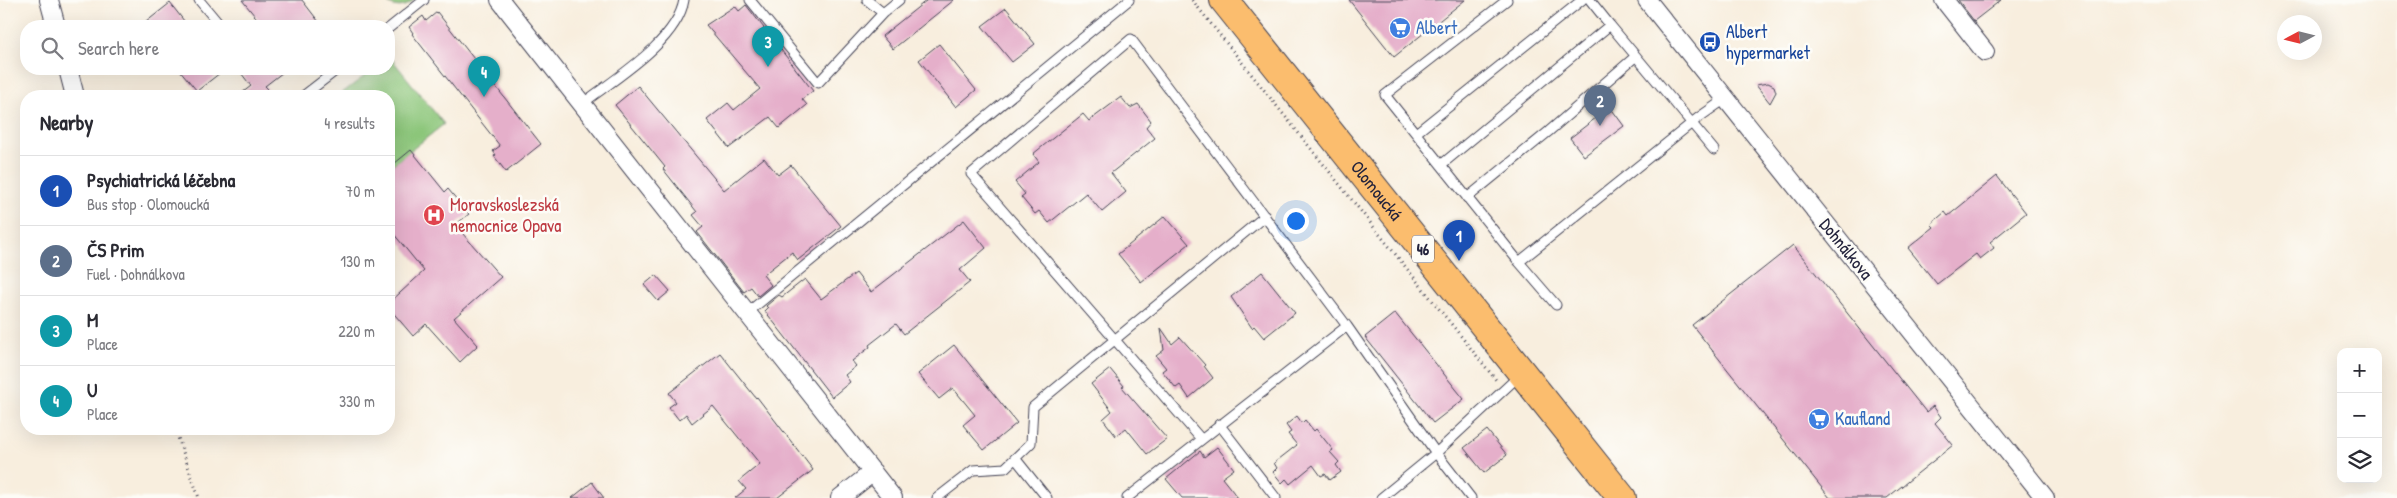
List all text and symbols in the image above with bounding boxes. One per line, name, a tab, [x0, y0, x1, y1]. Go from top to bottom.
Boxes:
place label: Albert	[1416, 15, 1458, 40]
north arrow	[2277, 15, 2322, 60]
supermarket icon: Albert	[1388, 16, 1412, 40]
place label: Albert hypermarket	[1726, 19, 1811, 65]
search box	[20, 20, 395, 75]
pin: 3	[752, 26, 784, 67]
bus stop icon: Albert hypermarket	[1698, 30, 1722, 54]
icon: search	[38, 34, 66, 62]
text: Search here	[78, 35, 159, 61]
pin: 4	[468, 56, 500, 97]
pin: 2	[1584, 85, 1616, 126]
text: Nearby	[40, 108, 93, 137]
text: 4 results	[324, 112, 375, 134]
street label: Olomoucká	[1345, 155, 1408, 226]
text: Psychiatrická léčebna	[87, 167, 235, 193]
text: 1	[53, 180, 59, 202]
text: 70 m	[345, 180, 375, 202]
place label: Moravskoslezská nemocnice Opava	[450, 192, 561, 238]
text: Bus stop · Olomoucká	[87, 193, 209, 215]
hospital icon: Moravskoslezská nemocnice Opava	[422, 203, 446, 227]
your location	[1283, 208, 1309, 234]
street label: Dohnálkova	[1814, 213, 1879, 285]
pin: 1	[1443, 220, 1475, 261]
road number: 46	[1412, 235, 1434, 262]
text: ČS Prim	[87, 237, 144, 263]
text: 2	[52, 250, 60, 272]
text: 130 m	[340, 250, 375, 272]
text: Fuel · Dohnálkova	[87, 263, 185, 285]
text: M	[87, 307, 98, 333]
text: 3	[52, 320, 60, 342]
text: 220 m	[338, 320, 375, 342]
text: Place	[87, 333, 118, 355]
map controls	[2337, 348, 2382, 483]
button: +	[2337, 348, 2382, 393]
text: U	[87, 377, 97, 403]
text: 4	[53, 390, 59, 412]
text: 330 m	[339, 390, 375, 412]
button: −	[2337, 393, 2382, 438]
text: Place	[87, 403, 118, 425]
place label: Kaufland	[1835, 406, 1890, 431]
supermarket icon: Kaufland	[1807, 407, 1831, 431]
button: layers	[2337, 438, 2382, 483]

